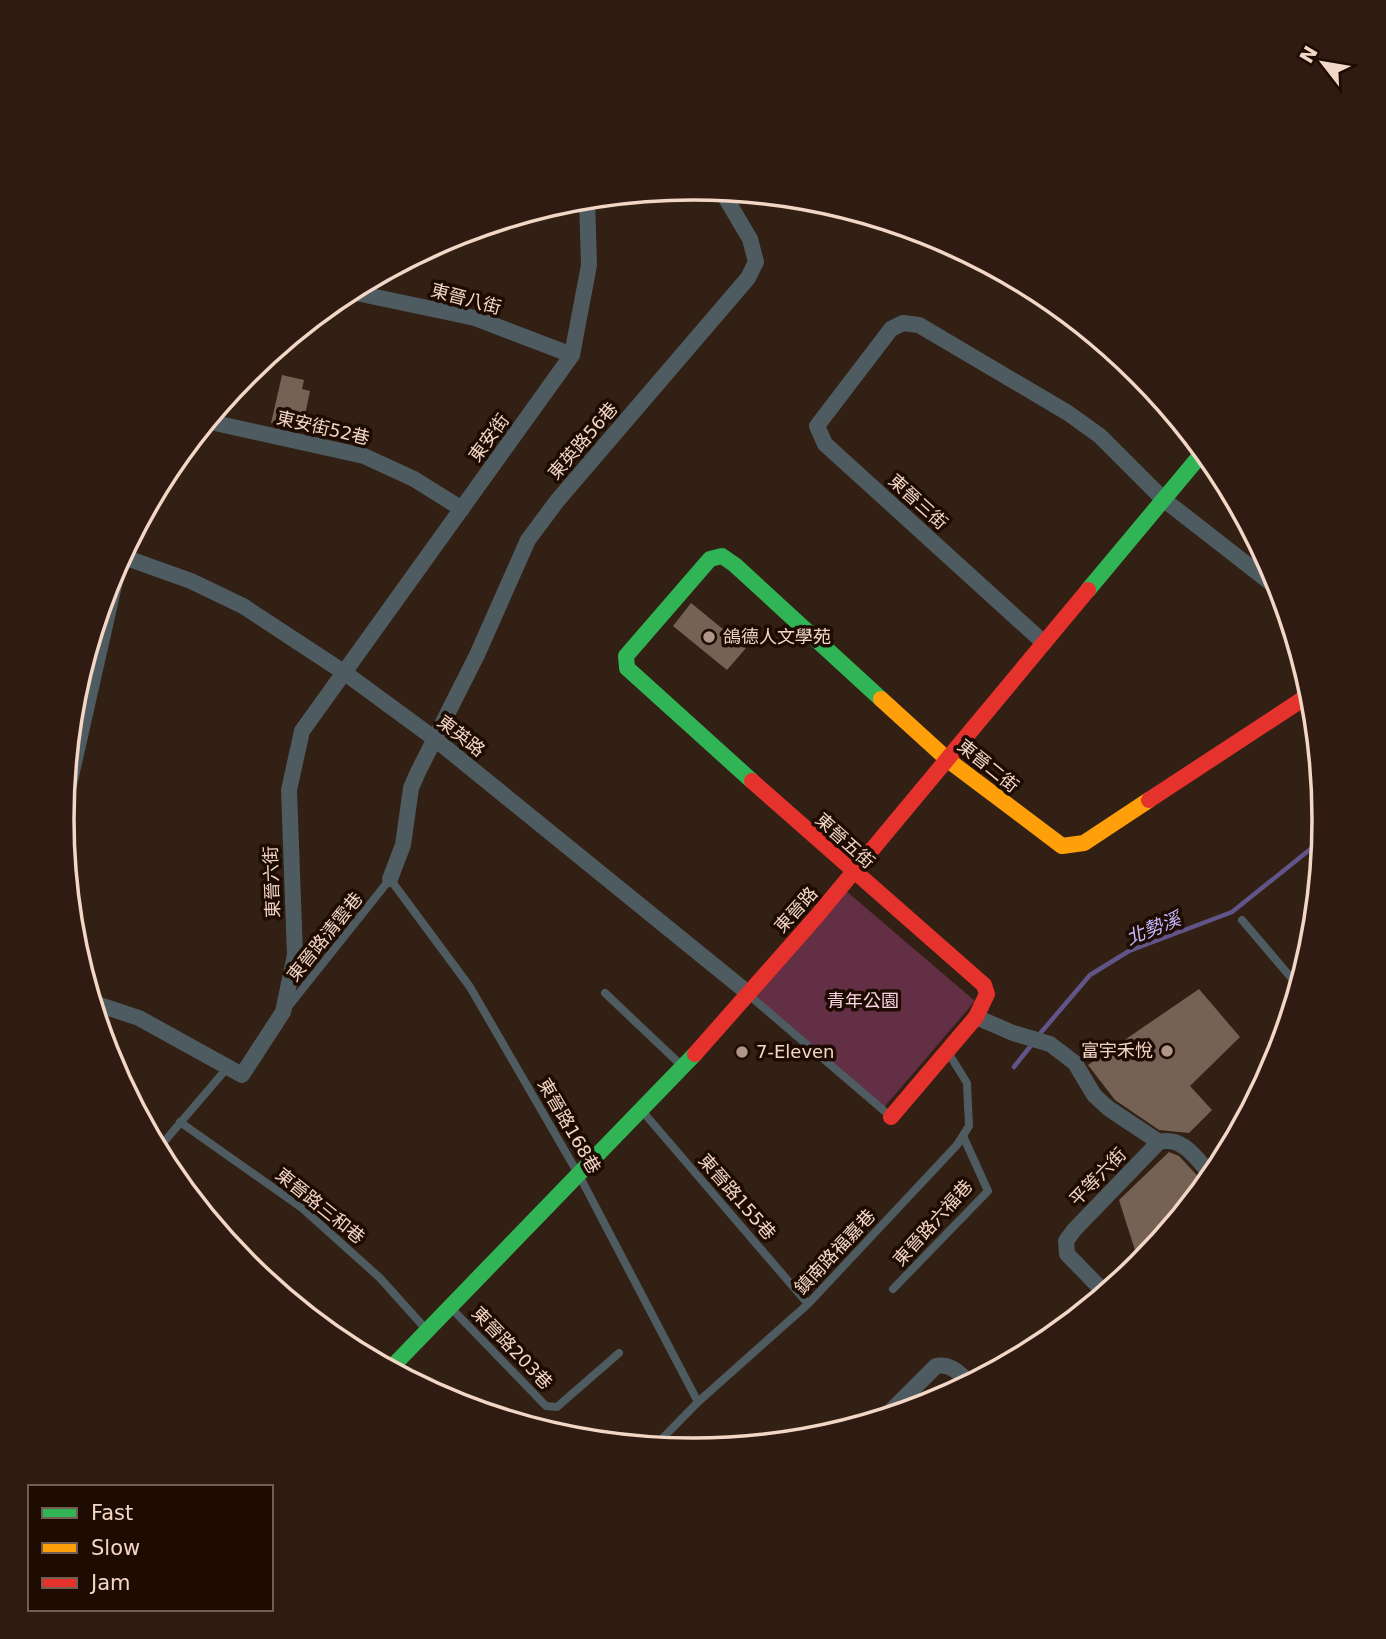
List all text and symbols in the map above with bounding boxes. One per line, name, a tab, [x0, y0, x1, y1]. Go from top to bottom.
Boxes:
north arrow	[1288, 28, 1358, 98]
text: N	[1295, 42, 1322, 67]
street label: 東晉八街	[429, 279, 504, 318]
street label: 東英路56巷	[544, 398, 622, 483]
street label: 東安街52巷	[275, 407, 372, 448]
street label: 東安街	[464, 410, 513, 466]
street label: 東晉三街	[885, 470, 952, 534]
place label: 鴿德人文學苑	[723, 626, 831, 647]
marker: 鴿德人文學苑	[701, 629, 717, 645]
street label: 東英路	[434, 711, 489, 761]
street label: 東晉二街	[954, 735, 1023, 796]
street label: 東晉五街	[812, 809, 879, 873]
street label: 東晉六街	[260, 846, 283, 918]
street label: 東晉路	[770, 883, 821, 937]
street label: 東晉路清雲巷	[282, 888, 367, 985]
water label: 北勢溪	[1122, 906, 1186, 949]
park label: 青年公園	[827, 990, 899, 1011]
place label: 富宇禾悅	[1081, 1040, 1153, 1061]
place label: 7-Eleven	[756, 1041, 835, 1062]
marker: 富宇禾悅	[1159, 1043, 1175, 1059]
marker: 7-Eleven	[734, 1044, 750, 1060]
street label: 東晉路168巷	[534, 1074, 605, 1177]
street label: 平等六街	[1065, 1143, 1130, 1210]
street label: 東晉路155巷	[695, 1150, 780, 1244]
street label: 東晉路三和巷	[272, 1163, 369, 1248]
street label: 東晉路六福巷	[889, 1176, 977, 1270]
street label: 鎮南路福嘉巷	[790, 1205, 879, 1298]
street label: 東晉路203巷	[468, 1302, 557, 1393]
legend	[28, 1485, 273, 1611]
text: Fast	[91, 1501, 133, 1525]
text: Slow	[91, 1536, 140, 1560]
text: Jam	[89, 1571, 131, 1595]

